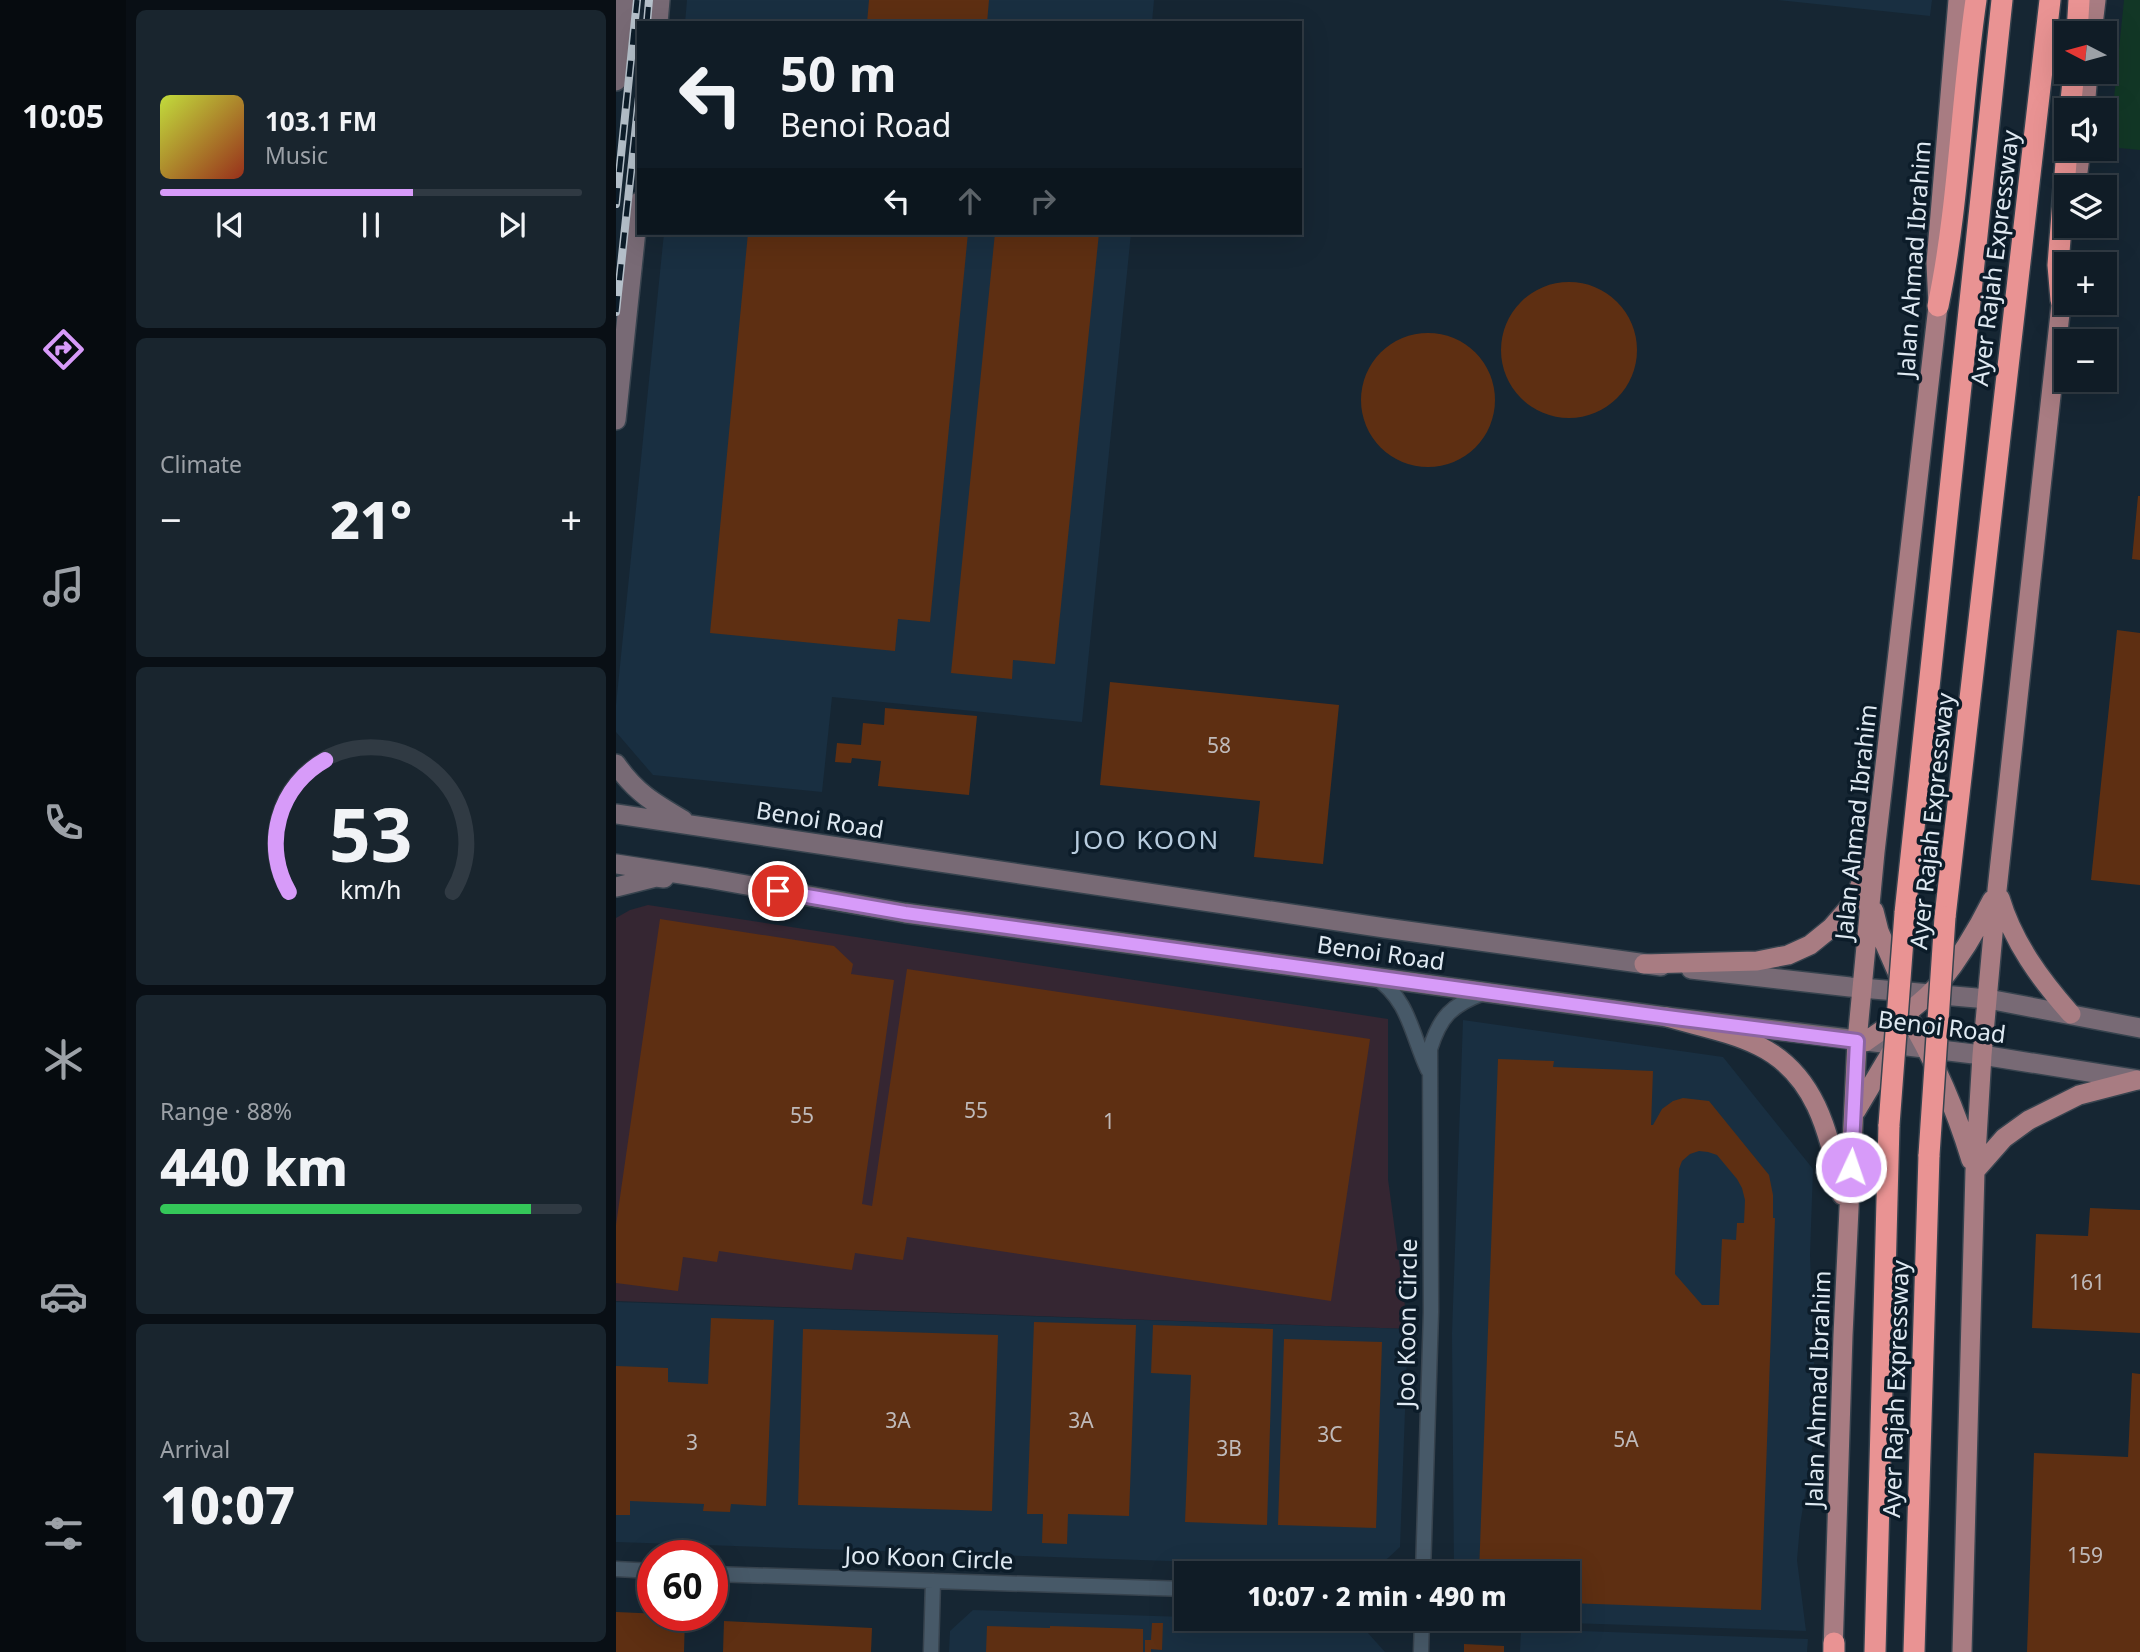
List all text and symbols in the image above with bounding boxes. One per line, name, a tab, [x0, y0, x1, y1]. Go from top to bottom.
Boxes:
north arrow	[2054, 21, 2118, 84]
map controls	[2054, 21, 2117, 392]
text: 50 m	[780, 40, 897, 106]
icon: left	[665, 49, 756, 140]
text: 10:05	[22, 94, 104, 137]
button: sound	[2054, 98, 2117, 161]
text: 103.1 FM	[265, 103, 377, 139]
text: Benoi Road	[780, 103, 951, 146]
street label: Ayer Rajah Expressway	[1962, 127, 2026, 388]
text: Music	[265, 139, 328, 171]
street label: Jalan Ahmad Ibrahim	[1888, 140, 1938, 380]
button: layers	[2054, 175, 2117, 238]
icon: left	[878, 182, 916, 220]
icon: ahead	[951, 182, 989, 220]
icon: right	[1024, 182, 1062, 220]
icon: previous	[211, 206, 249, 244]
icon: pause	[352, 206, 390, 244]
icon: next	[493, 206, 531, 244]
button: +	[2054, 252, 2117, 315]
icon: directions	[39, 325, 88, 374]
button: −	[2054, 329, 2117, 392]
text: Climate	[160, 448, 242, 480]
text: 21°	[330, 483, 412, 554]
text: −	[160, 493, 182, 545]
text: +	[560, 493, 582, 545]
icon: music	[39, 562, 88, 611]
street label: Ayer Rajah Expressway	[1901, 690, 1961, 951]
street label: Jalan Ahmad Ibrahim	[1826, 702, 1884, 944]
house number: 58	[1207, 731, 1231, 759]
text: 53	[329, 784, 413, 883]
street label: Benoi Road	[754, 793, 886, 845]
icon: phone	[39, 798, 88, 847]
district label: JOO KOON	[1071, 821, 1220, 857]
pin	[748, 861, 808, 921]
text: km/h	[340, 872, 402, 906]
icon: arrive	[759, 872, 797, 910]
street label: Benoi Road	[1315, 927, 1447, 977]
street label: Benoi Road	[1876, 1002, 2008, 1050]
icon: climate	[39, 1035, 88, 1084]
text: Range · 88%	[160, 1095, 292, 1127]
house number: 55	[964, 1096, 988, 1124]
house number: 55	[790, 1101, 814, 1129]
house number: 1	[1103, 1107, 1115, 1135]
text: 440 km	[160, 1130, 348, 1201]
position arrow	[1814, 1130, 1888, 1204]
street label: Joo Koon Circle	[1388, 1238, 1424, 1410]
street label: Ayer Rajah Expressway	[1874, 1259, 1916, 1518]
house number: 161	[2069, 1268, 2105, 1296]
street label: Jalan Ahmad Ibrahim	[1796, 1270, 1838, 1510]
icon: car	[39, 1272, 88, 1321]
house number: 3A	[885, 1406, 911, 1434]
house number: 3A	[1068, 1406, 1094, 1434]
house number: 3C	[1317, 1420, 1343, 1448]
house number: 5A	[1613, 1425, 1639, 1453]
house number: 3	[686, 1428, 698, 1456]
text: Arrival	[160, 1433, 230, 1465]
house number: 3B	[1216, 1434, 1242, 1462]
text: 10:07	[160, 1468, 295, 1539]
icon: filters	[39, 1509, 88, 1558]
street label: Joo Koon Circle	[842, 1537, 1014, 1576]
speed limit sign: 60	[637, 1540, 728, 1631]
house number: 159	[2067, 1541, 2103, 1569]
text: 10:07 · 2 min · 490 m	[1247, 1578, 1507, 1614]

